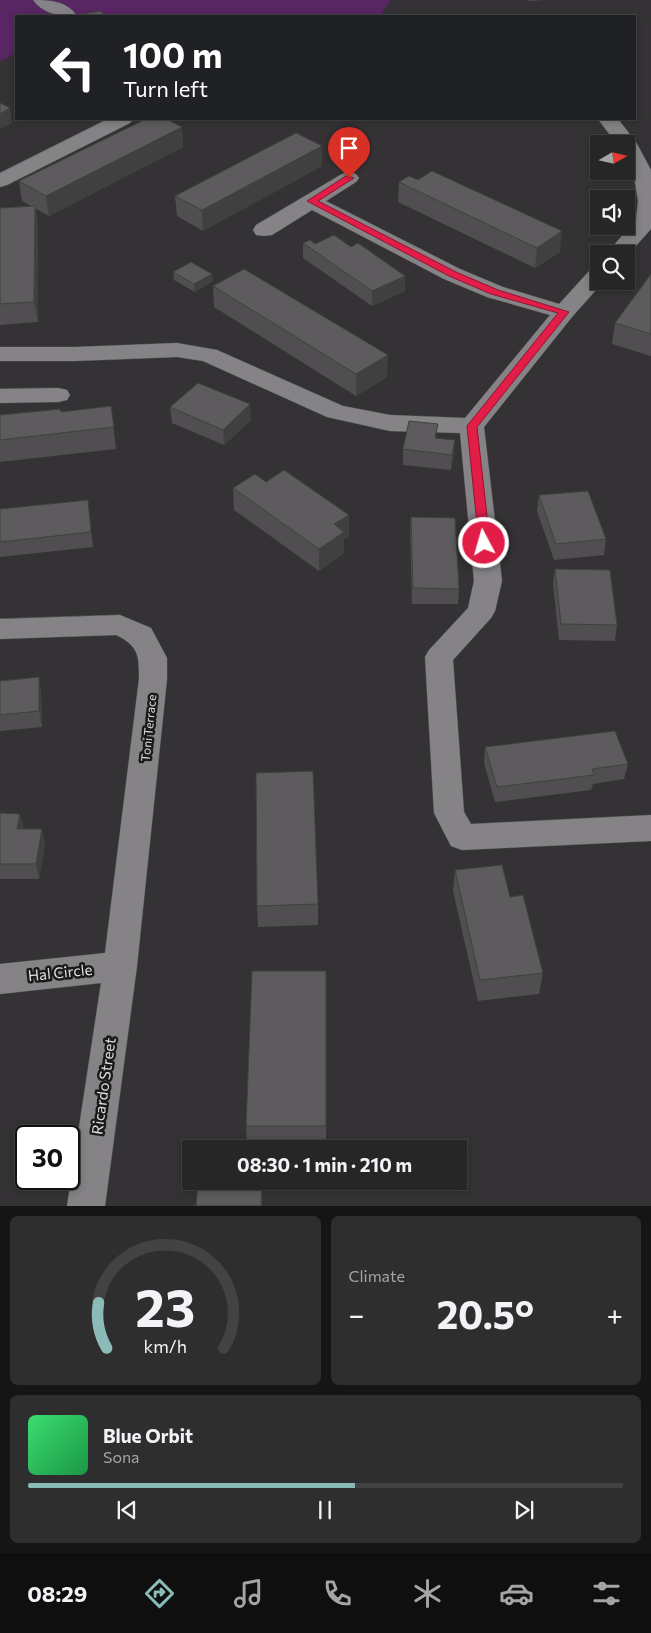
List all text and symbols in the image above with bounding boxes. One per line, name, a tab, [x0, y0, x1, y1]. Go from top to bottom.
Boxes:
text: 100 m	[123, 32, 223, 75]
icon: left	[40, 35, 105, 100]
text: Turn left	[123, 75, 208, 102]
pin	[328, 127, 370, 178]
icon: arrive	[335, 134, 363, 162]
north arrow	[590, 135, 635, 180]
map controls	[590, 135, 635, 290]
button: sound	[590, 190, 635, 235]
button: search	[590, 245, 635, 290]
position arrow	[457, 516, 509, 568]
street label: Toni Terrace	[138, 694, 158, 762]
street label: Hal Circle	[27, 960, 93, 984]
street label: Ricardo Street	[87, 1036, 119, 1136]
speed limit sign: 30	[15, 1125, 80, 1190]
text: 08:30 · 1 min · 210 m	[237, 1153, 412, 1176]
text: Climate	[349, 1266, 405, 1285]
text: 23	[135, 1274, 195, 1338]
text: 20.5°	[437, 1290, 534, 1337]
text: −	[349, 1297, 364, 1331]
text: +	[607, 1297, 623, 1331]
text: km/h	[144, 1335, 187, 1357]
text: Blue Orbit	[103, 1424, 193, 1447]
text: Sona	[103, 1447, 139, 1466]
icon: previous	[113, 1496, 141, 1524]
icon: pause	[311, 1496, 339, 1524]
icon: next	[510, 1496, 538, 1524]
icon: directions	[142, 1576, 177, 1611]
icon: music	[231, 1576, 266, 1611]
icon: phone	[320, 1576, 355, 1611]
icon: climate	[410, 1576, 445, 1611]
icon: car	[499, 1576, 534, 1611]
icon: filters	[589, 1576, 624, 1611]
text: 08:29	[27, 1580, 87, 1607]

